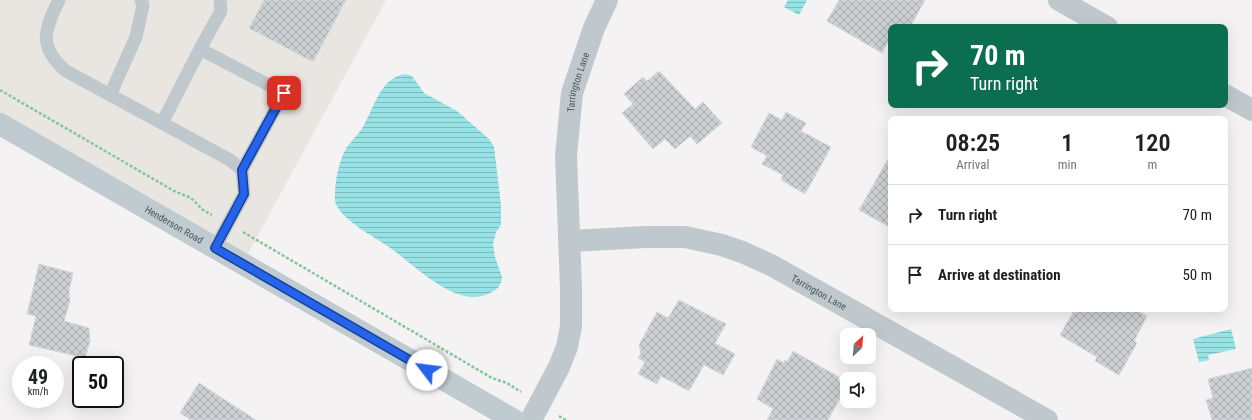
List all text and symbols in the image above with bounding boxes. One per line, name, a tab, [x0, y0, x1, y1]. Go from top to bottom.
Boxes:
text: 70 m	[970, 39, 1026, 72]
icon: right	[904, 40, 956, 92]
street label: Tarrington Lane	[565, 51, 591, 113]
text: Turn right	[970, 73, 1038, 94]
pin	[267, 76, 301, 110]
icon: arrive	[273, 82, 295, 104]
text: 08:25	[946, 129, 1000, 157]
text: 1	[1061, 129, 1073, 157]
text: 120	[1134, 129, 1170, 157]
text: Arrival	[956, 157, 989, 172]
text: min	[1058, 157, 1077, 172]
text: m	[1147, 157, 1157, 172]
street label: Henderson Road	[143, 203, 205, 245]
icon: right	[904, 204, 926, 226]
text: Turn right	[938, 206, 997, 224]
text: 70 m	[1182, 206, 1212, 224]
icon: arrive	[904, 264, 926, 286]
text: Arrive at destination	[938, 266, 1061, 284]
text: 50 m	[1182, 266, 1212, 284]
street label: Tarrington Lane	[789, 272, 849, 312]
north arrow	[840, 328, 876, 364]
map controls	[840, 328, 876, 408]
position arrow	[406, 349, 448, 391]
speed limit sign: 50	[72, 356, 124, 408]
text: 49	[28, 365, 48, 389]
button: sound	[840, 372, 876, 408]
text: km/h	[28, 386, 48, 397]

